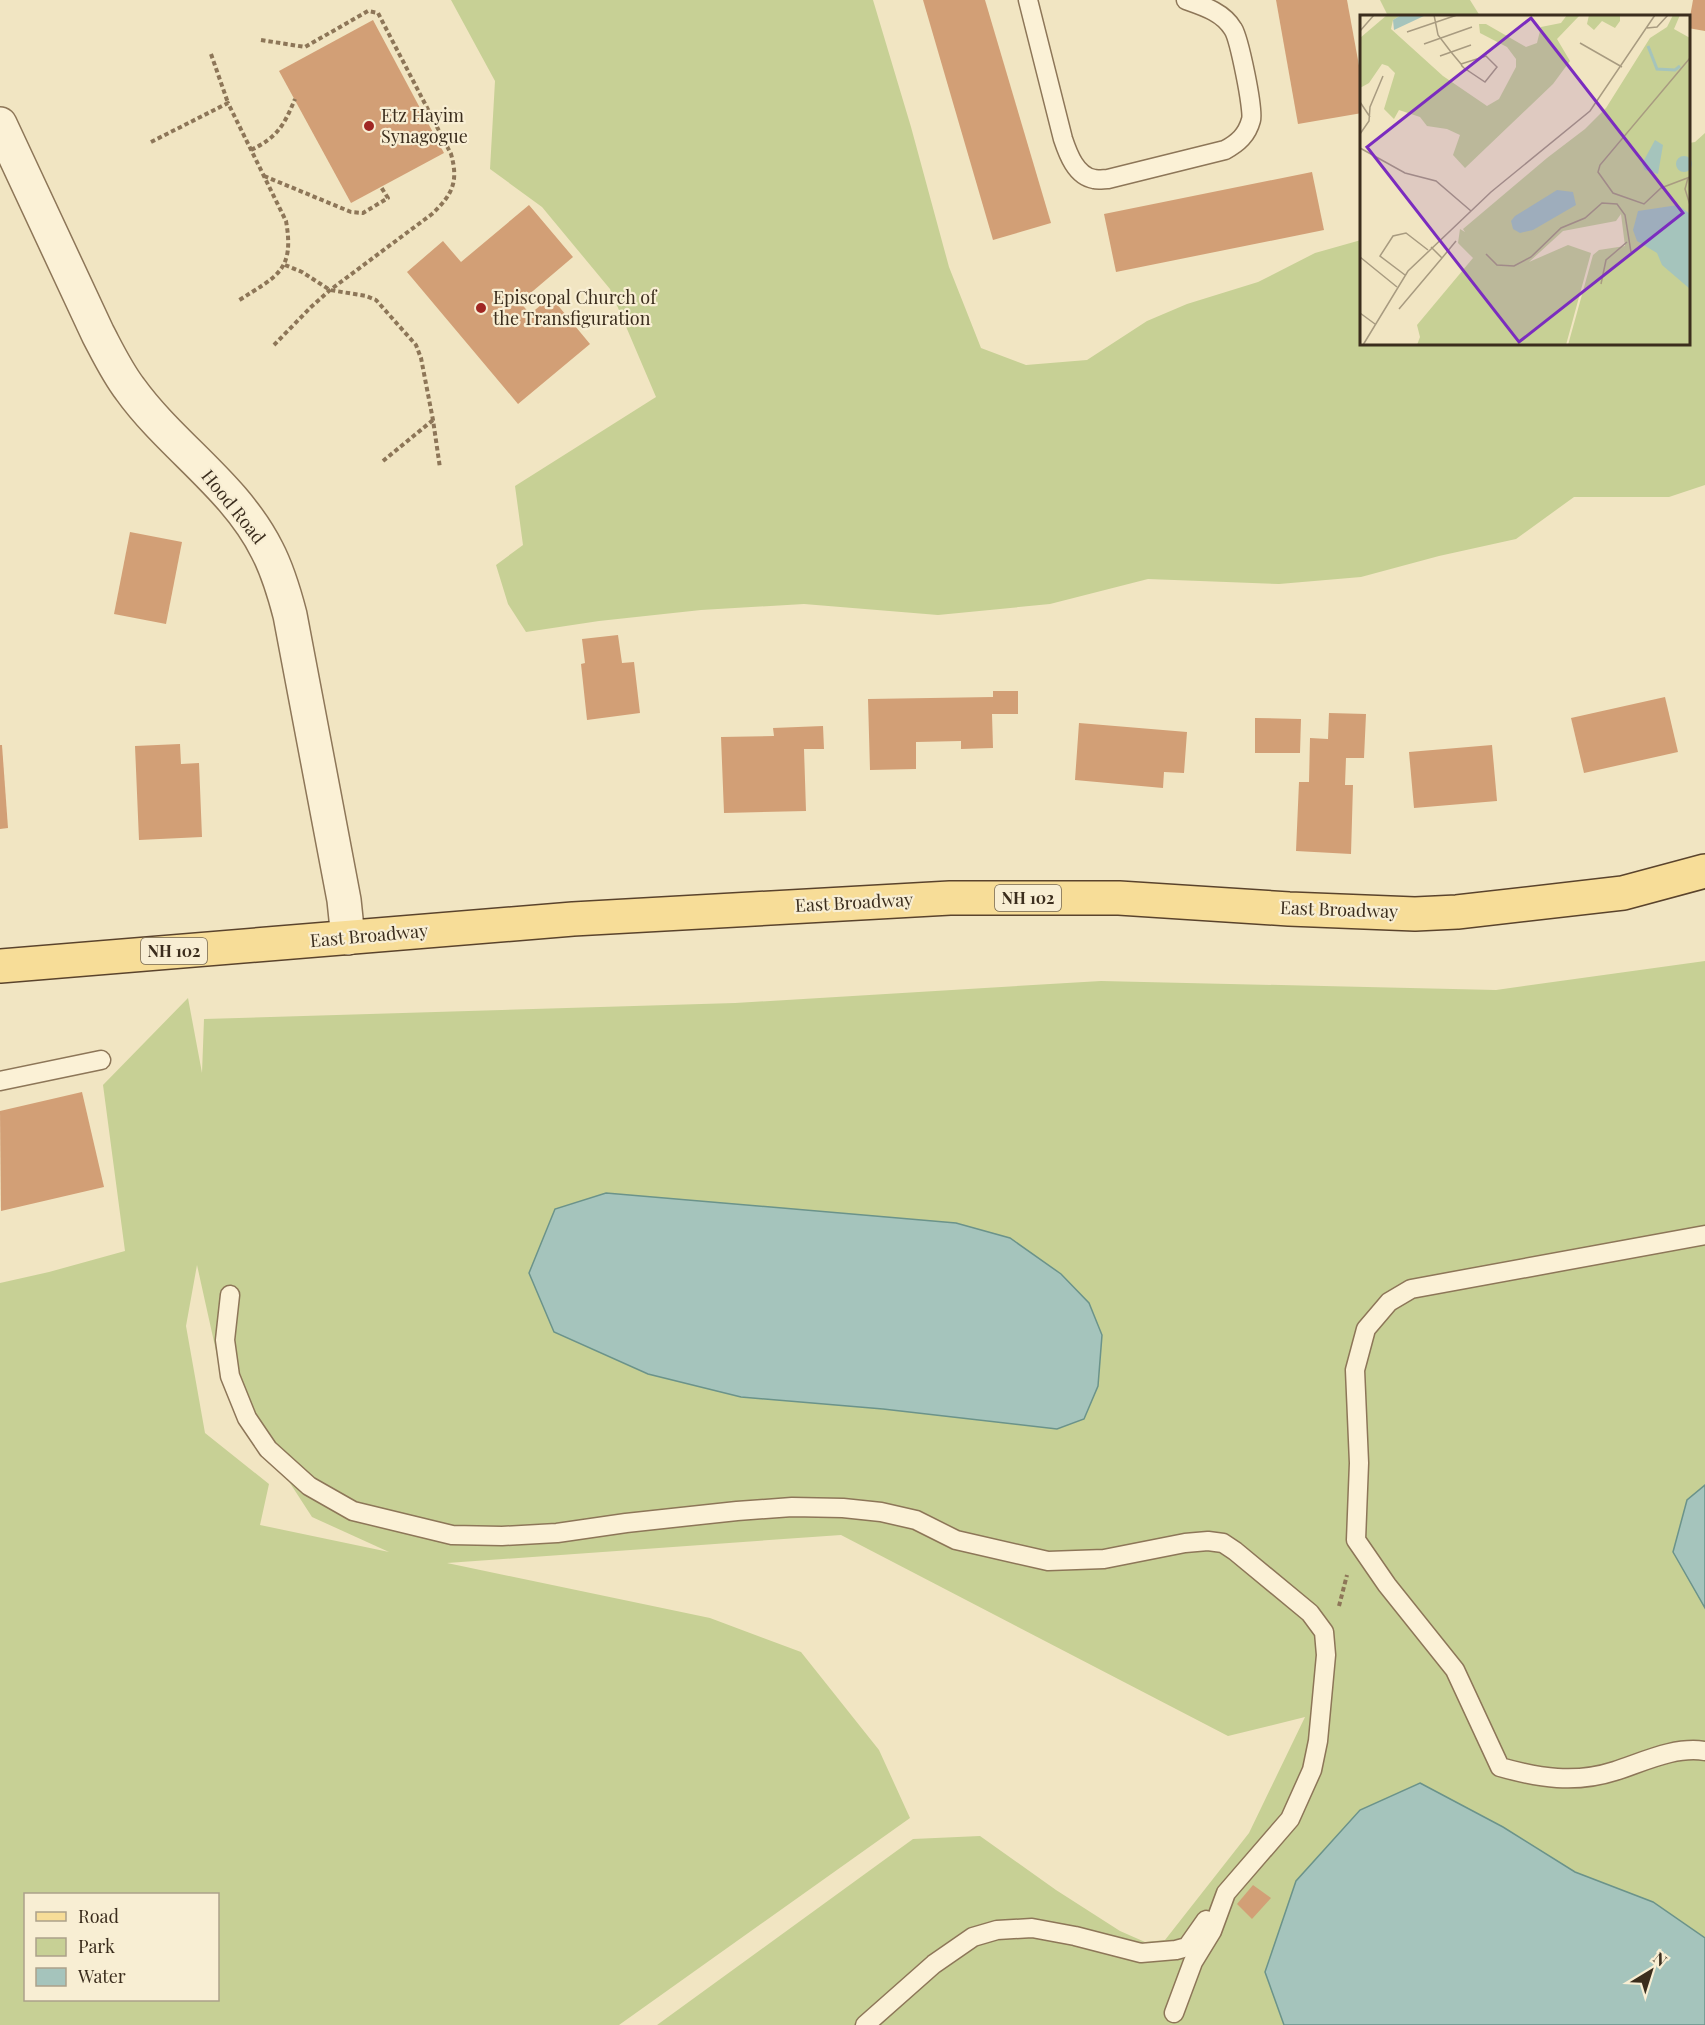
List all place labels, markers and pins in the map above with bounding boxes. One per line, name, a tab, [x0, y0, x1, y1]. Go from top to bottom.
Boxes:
place label: Etz Hayim Synagogue	[381, 103, 468, 148]
marker: Etz Hayim Synagogue	[362, 119, 376, 133]
place label: Episcopal Church of the Transfiguration	[493, 285, 658, 330]
marker: Episcopal Church of the Transfiguration	[474, 301, 488, 315]

